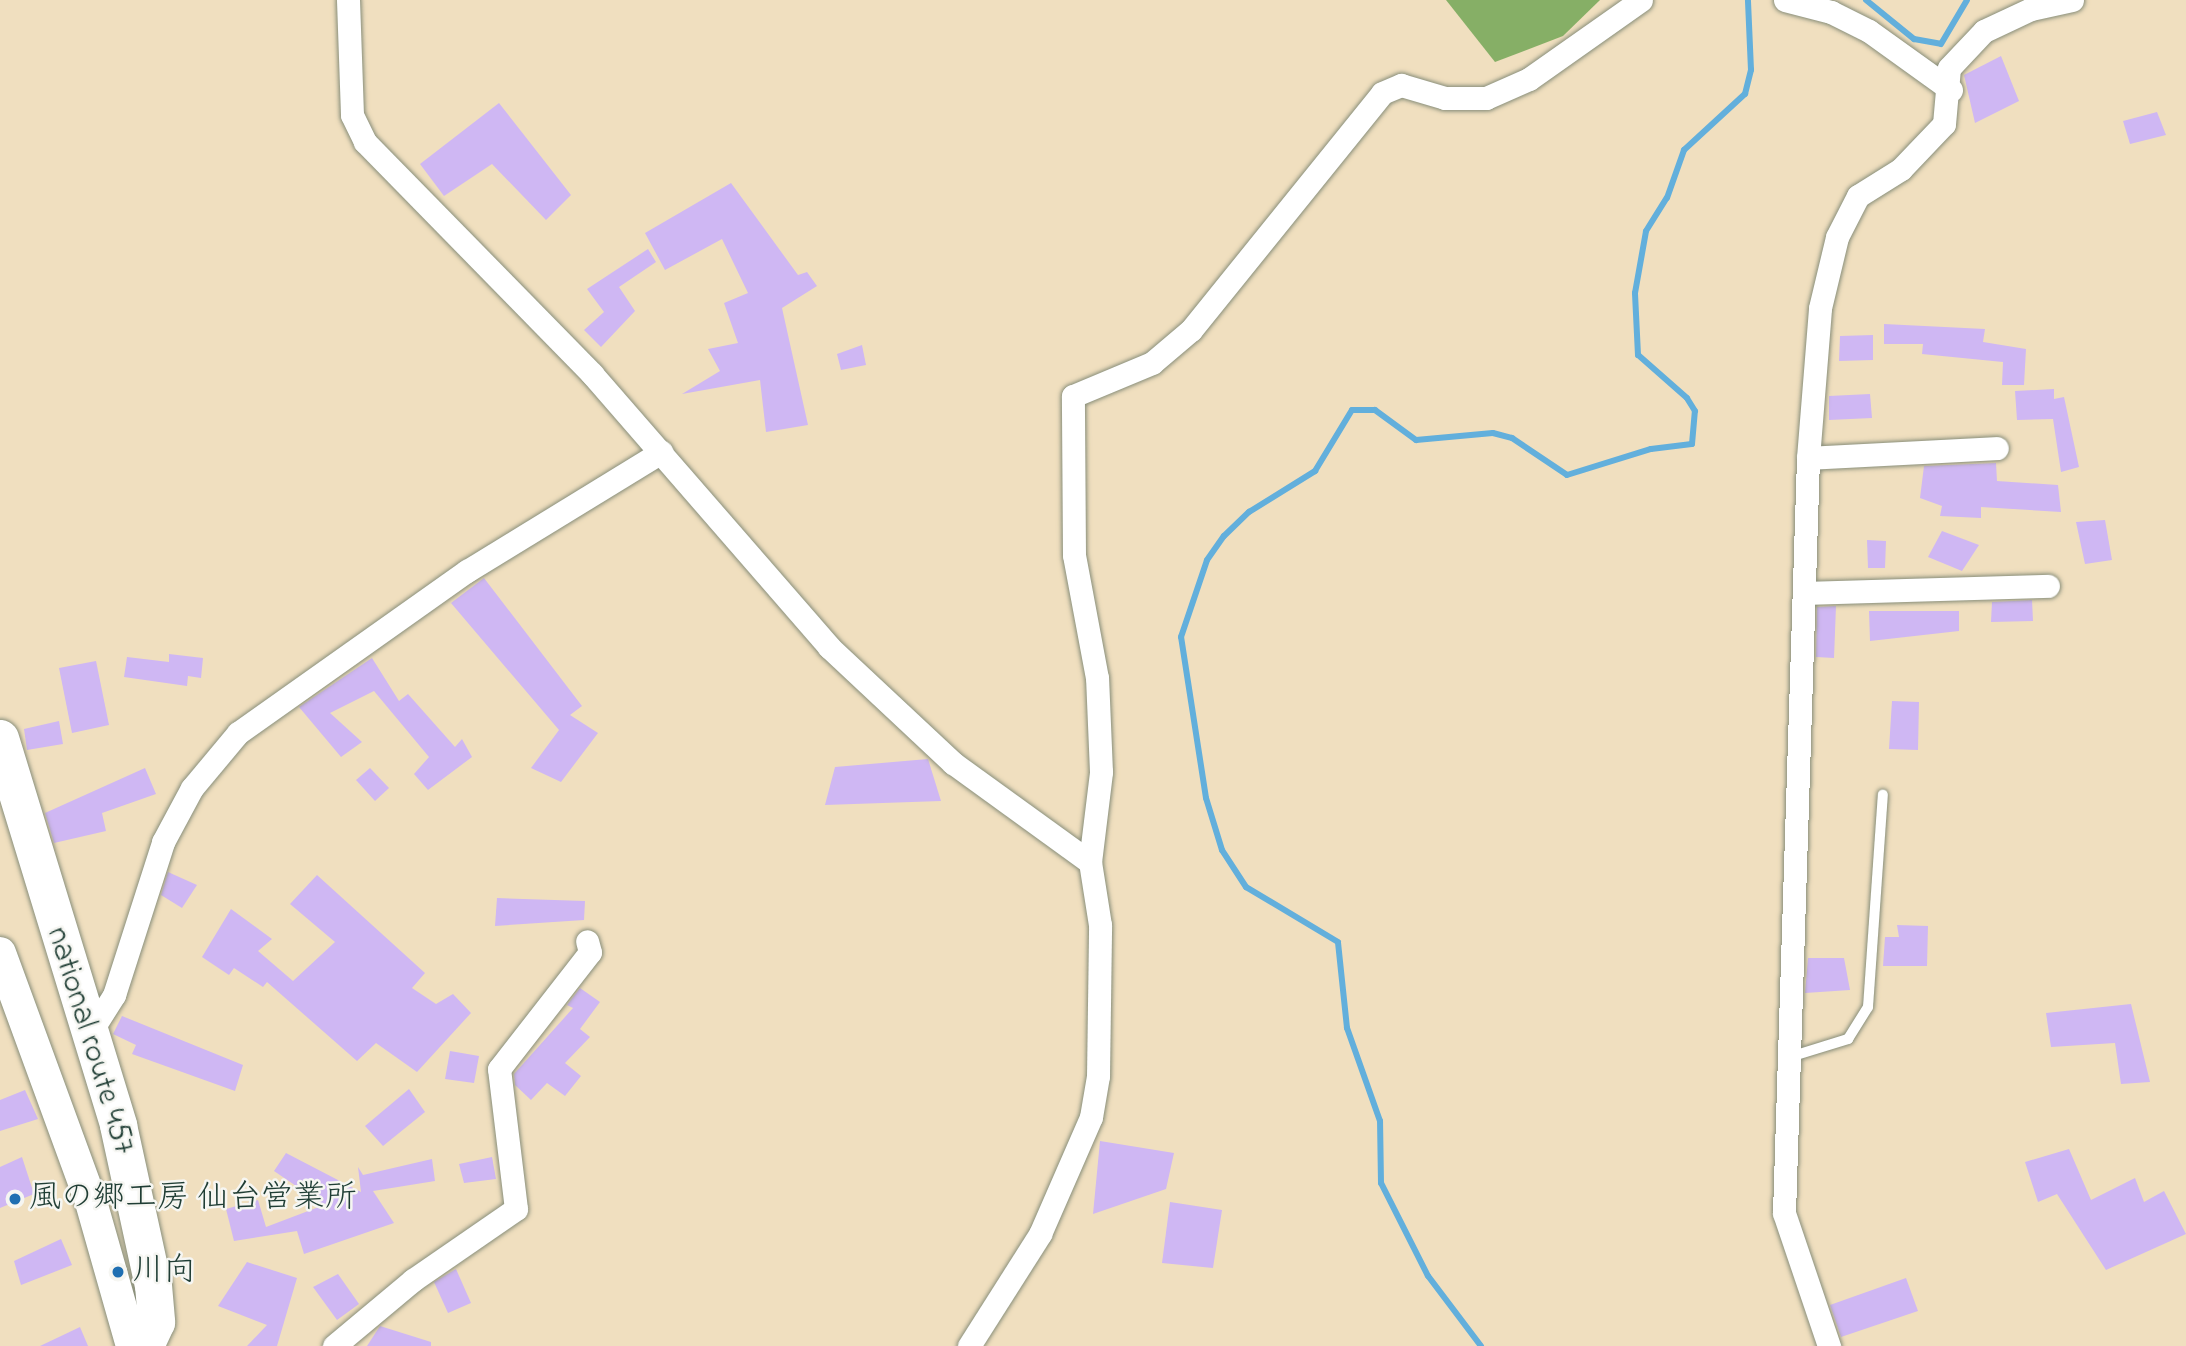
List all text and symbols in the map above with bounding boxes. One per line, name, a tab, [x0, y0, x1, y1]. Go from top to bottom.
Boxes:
street label: national route 457	[36, 923, 142, 1159]
place label: 風の郷工房 仙台営業所	[29, 1180, 357, 1218]
marker: 風の郷工房 仙台営業所	[7, 1191, 23, 1207]
place label: 川向	[132, 1253, 196, 1291]
marker: 川向	[110, 1264, 126, 1280]

